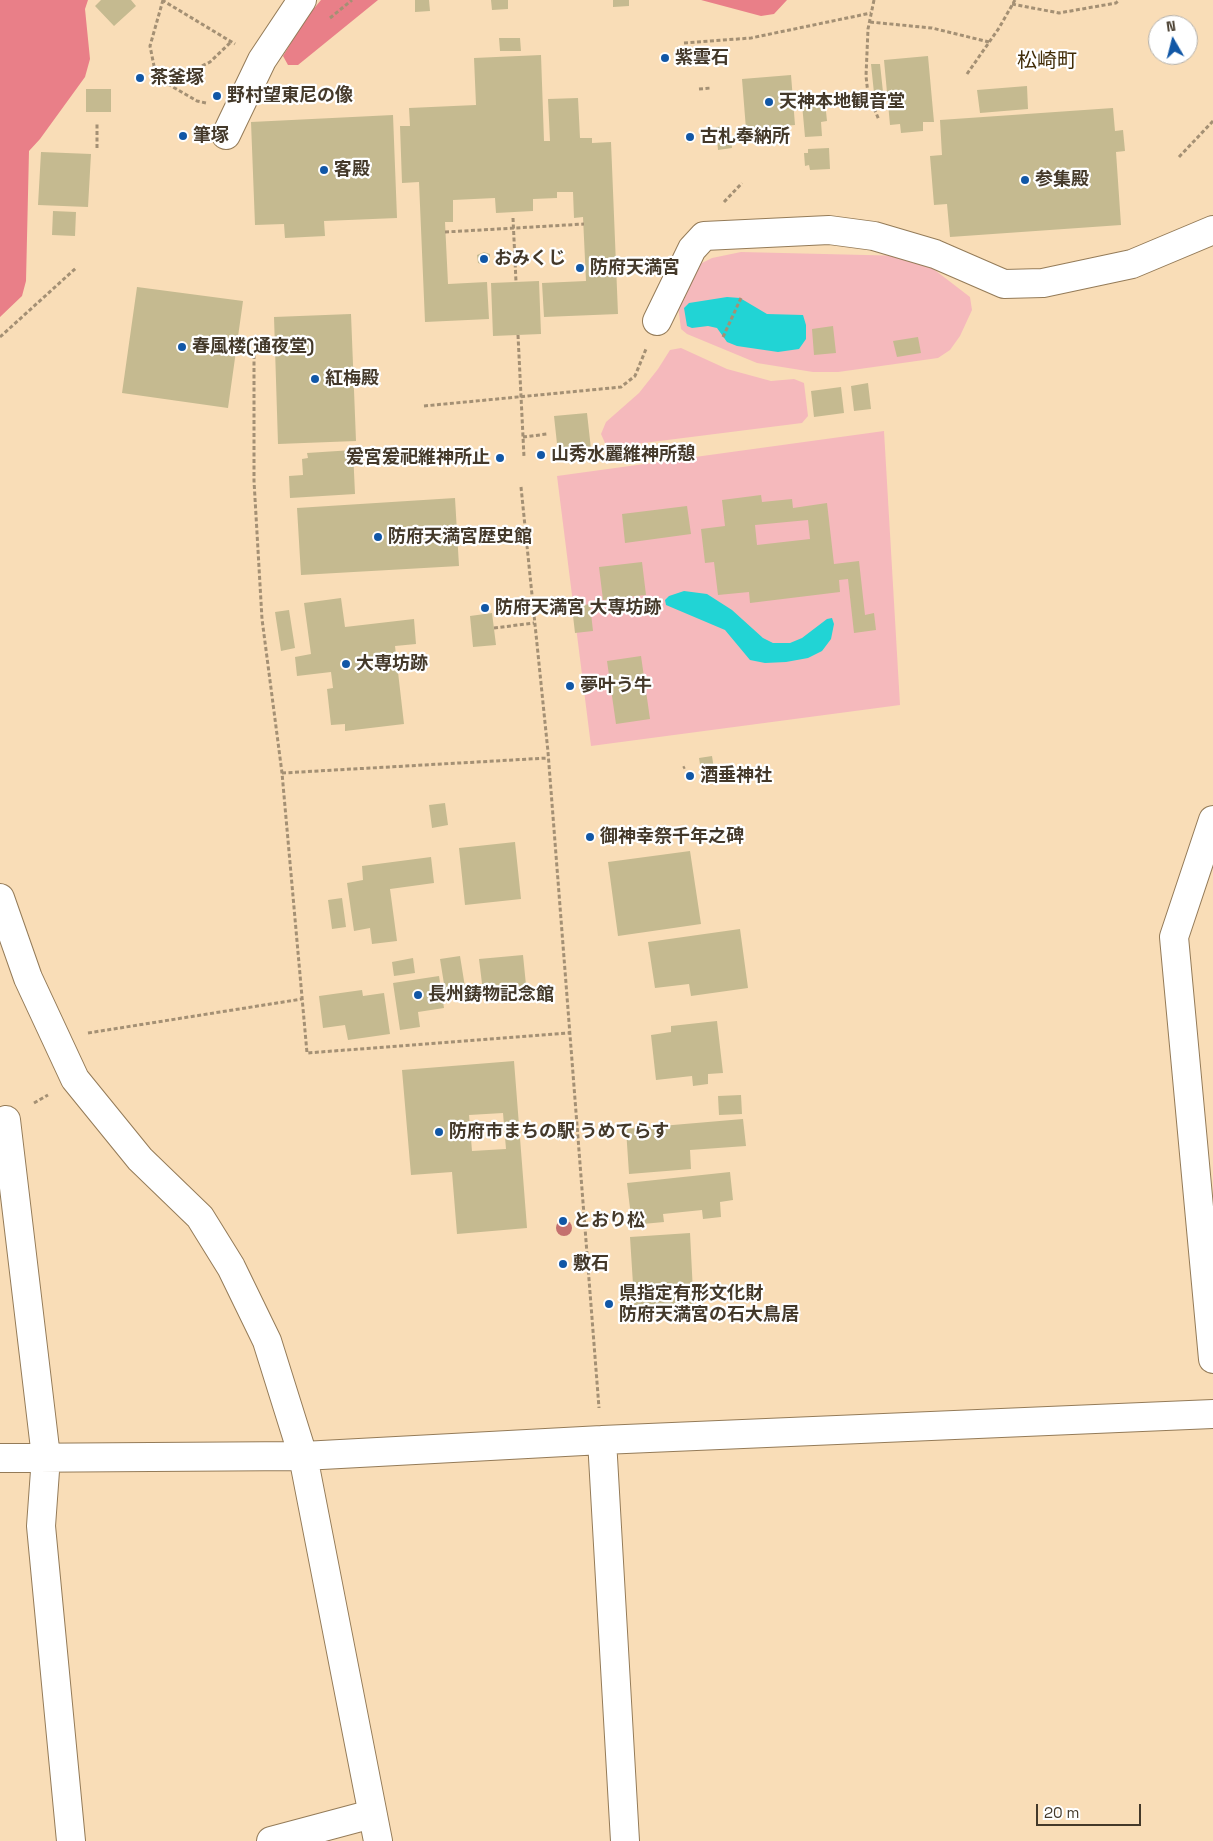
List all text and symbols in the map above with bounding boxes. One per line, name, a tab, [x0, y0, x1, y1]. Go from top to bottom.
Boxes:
north arrow	[1148, 15, 1198, 65]
text: N	[1165, 17, 1177, 36]
place label: 紫雲石	[675, 47, 729, 69]
district label: 松崎町	[1017, 50, 1077, 74]
marker: 紫雲石	[659, 52, 671, 64]
place label: 茶釜塚	[150, 67, 204, 89]
marker: 茶釜塚	[134, 72, 146, 84]
place label: 野村望東尼の像	[227, 85, 353, 107]
marker: 野村望東尼の像	[211, 90, 223, 102]
place label: 天神本地観音堂	[779, 91, 905, 113]
marker: 天神本地観音堂	[763, 96, 775, 108]
place label: 筆塚	[193, 125, 229, 147]
place label: 古札奉納所	[700, 126, 790, 148]
marker: 筆塚	[177, 130, 189, 142]
marker: 古札奉納所	[684, 131, 696, 143]
place label: 客殿	[334, 159, 370, 181]
marker: 客殿	[318, 164, 330, 176]
place label: 参集殿	[1035, 169, 1089, 191]
marker: 参集殿	[1019, 174, 1031, 186]
place label: おみくじ	[494, 248, 566, 270]
marker: おみくじ	[478, 253, 490, 265]
place label: 防府天満宮	[590, 257, 680, 279]
marker: 防府天満宮	[574, 262, 586, 274]
place label: 春風楼(通夜堂)	[192, 336, 314, 358]
marker: 春風楼(通夜堂)	[176, 341, 188, 353]
place label: 紅梅殿	[325, 368, 379, 390]
marker: 紅梅殿	[309, 373, 321, 385]
place label: 山秀水麗維神所憩	[551, 444, 695, 466]
place label: 爰宮爰祀維神所止	[346, 447, 490, 469]
marker: 山秀水麗維神所憩	[535, 449, 547, 461]
marker: 爰宮爰祀維神所止	[494, 452, 506, 464]
place label: 防府天満宮歴史館	[388, 526, 532, 548]
marker: 防府天満宮歴史館	[372, 531, 384, 543]
place label: 防府天満宮 大専坊跡	[495, 597, 662, 619]
marker: 防府天満宮 大専坊跡	[479, 602, 491, 614]
place label: 大専坊跡	[356, 653, 428, 675]
marker: 大専坊跡	[340, 658, 352, 670]
place label: 夢叶う牛	[580, 675, 652, 697]
marker: 夢叶う牛	[564, 680, 576, 692]
place label: 酒垂神社	[700, 765, 772, 787]
marker: 酒垂神社	[684, 770, 696, 782]
place label: 御神幸祭千年之碑	[600, 826, 744, 848]
marker: 御神幸祭千年之碑	[584, 831, 596, 843]
place label: 長州鋳物記念館	[428, 984, 554, 1006]
marker: 長州鋳物記念館	[412, 989, 424, 1001]
place label: 防府市まちの駅 うめてらす	[449, 1121, 670, 1143]
marker: 防府市まちの駅 うめてらす	[433, 1126, 445, 1138]
place label: とおり松	[573, 1210, 645, 1232]
marker: とおり松	[557, 1215, 569, 1227]
place label: 敷石	[573, 1253, 609, 1275]
marker: 敷石	[557, 1258, 569, 1270]
place label: 県指定有形文化財 防府天満宮の石大鳥居	[619, 1283, 799, 1326]
marker: 県指定有形文化財 防府天満宮の石大鳥居	[603, 1298, 615, 1310]
scale bar	[1038, 1794, 1143, 1826]
text: 20 m	[1044, 1803, 1079, 1822]

